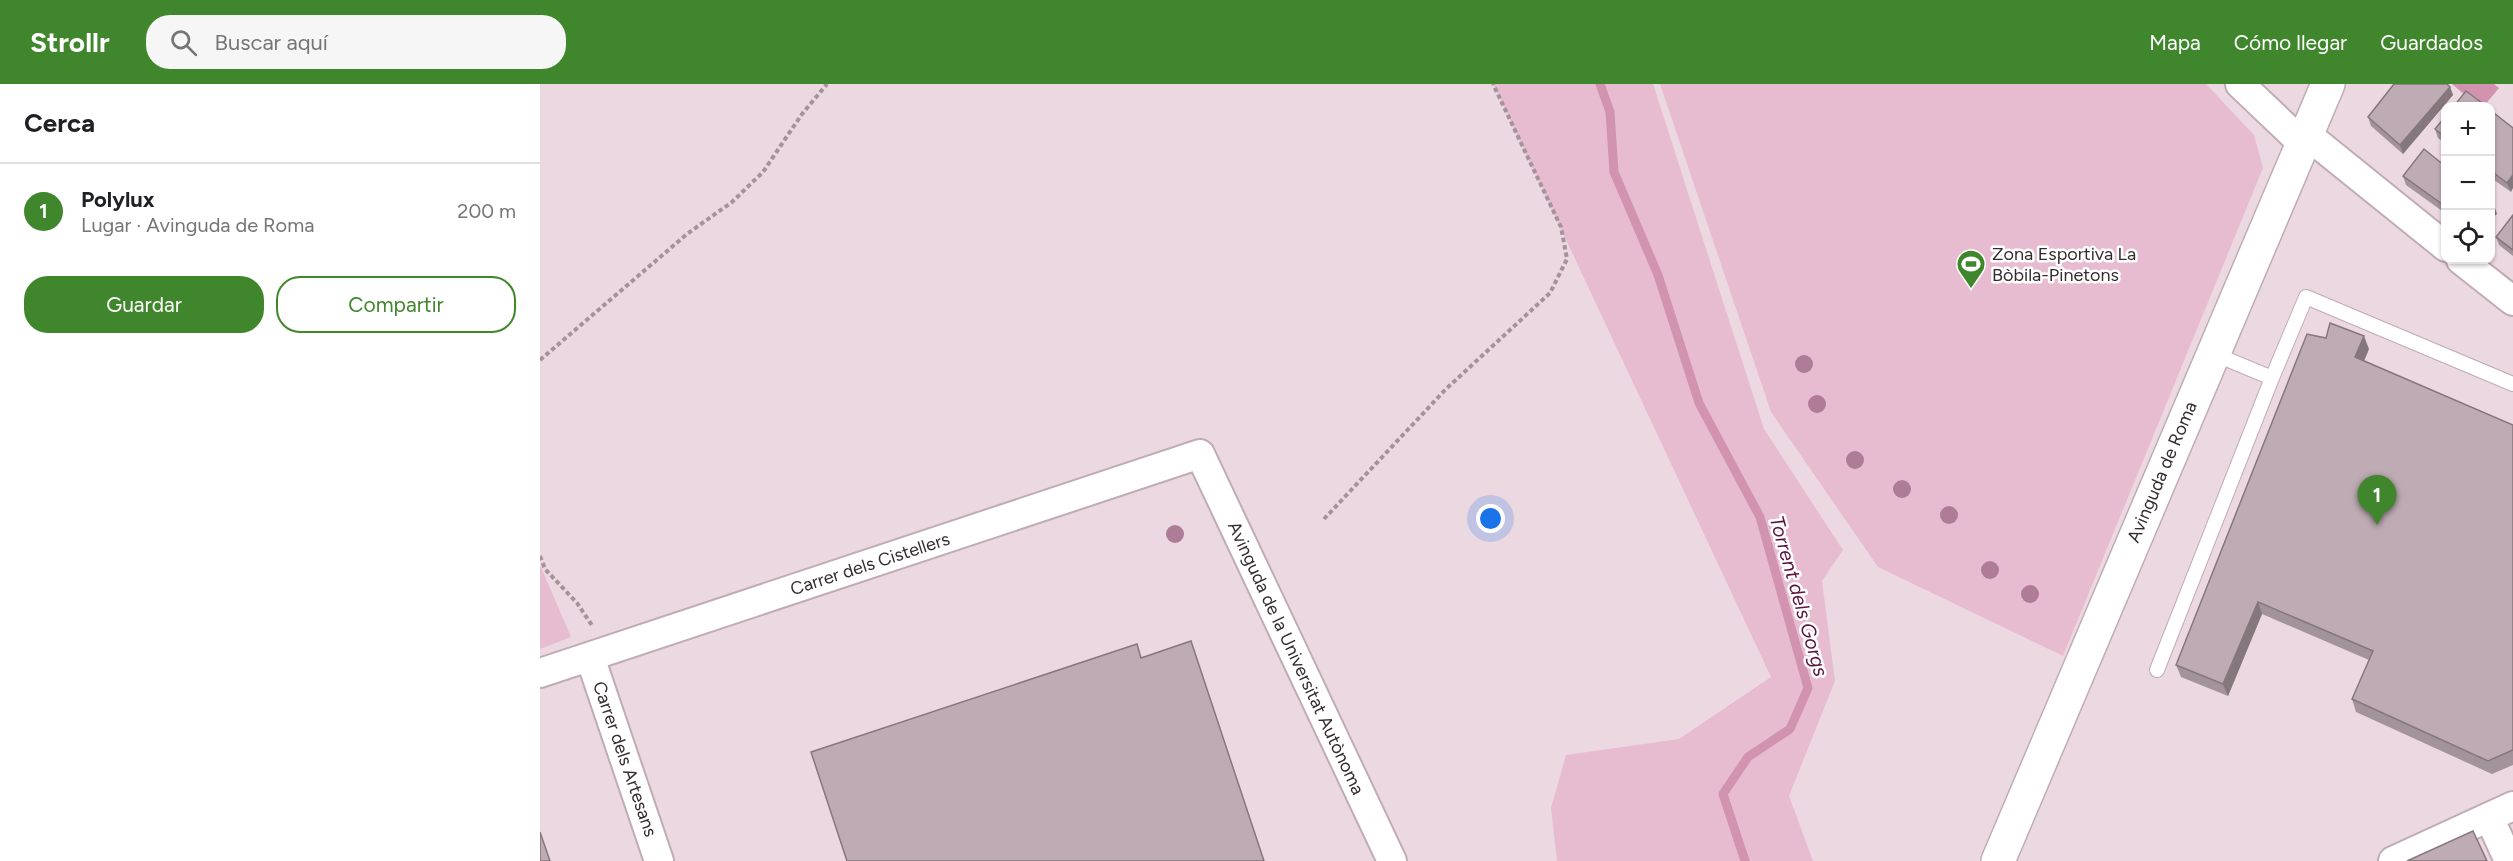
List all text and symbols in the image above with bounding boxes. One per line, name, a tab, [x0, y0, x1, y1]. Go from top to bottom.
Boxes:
search box	[146, 15, 566, 69]
text: Strollr	[30, 25, 110, 59]
icon: search	[167, 26, 200, 59]
text: Buscar aquí	[215, 29, 328, 56]
text: Mapa	[2149, 30, 2201, 55]
text: Cómo llegar	[2234, 30, 2347, 55]
text: Guardados	[2380, 30, 2483, 55]
map controls	[2441, 102, 2495, 264]
button: +	[2441, 102, 2495, 156]
text: Cerca	[24, 107, 95, 139]
button: −	[2441, 156, 2495, 210]
text: Polylux	[81, 186, 155, 213]
text: 1	[39, 199, 48, 223]
text: 200 m	[457, 199, 516, 223]
button: locate	[2441, 210, 2495, 264]
text: Lugar · Avinguda de Roma	[81, 213, 314, 237]
place label: Zona Esportiva La Bòbila-Pinetons	[1992, 243, 2136, 286]
sports icon: Zona Esportiva La Bòbila-Pinetons	[1955, 248, 1987, 290]
button: Guardar	[24, 276, 264, 333]
button: Compartir	[276, 276, 516, 333]
street label: Avinguda de Roma	[2122, 398, 2202, 546]
pin: 1	[2358, 476, 2396, 525]
your location	[1476, 504, 1505, 533]
water label: Torrent dels Gorgs	[1765, 513, 1834, 680]
street label: Avinguda de la Universitat Autònoma	[1223, 518, 1369, 798]
street label: Carrer dels Cistellers	[788, 528, 952, 600]
street label: Carrer dels Artesans	[588, 678, 662, 840]

